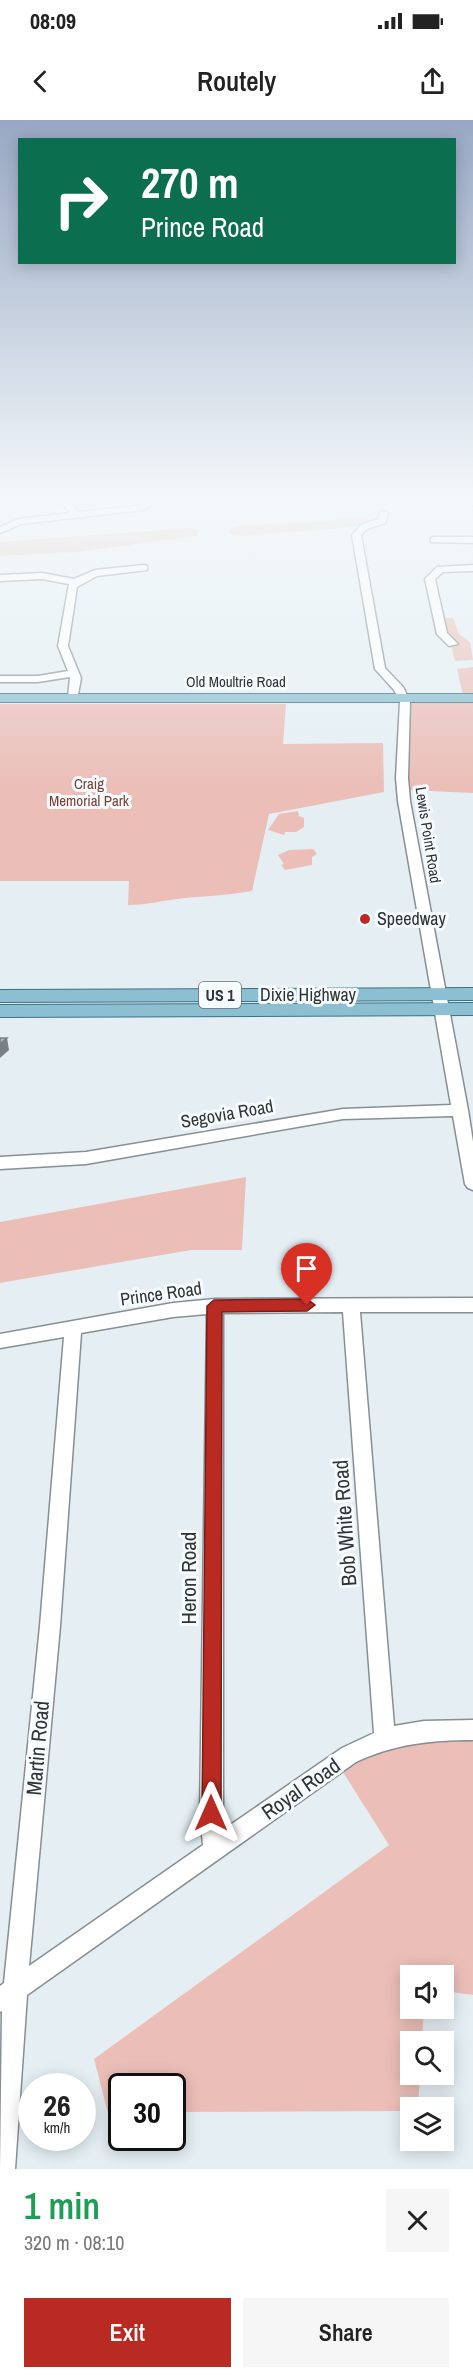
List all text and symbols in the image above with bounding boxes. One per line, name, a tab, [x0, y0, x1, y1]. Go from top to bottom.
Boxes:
text: 08:09	[30, 6, 76, 36]
text: Routely	[197, 63, 276, 99]
icon: back	[24, 65, 57, 98]
icon: share	[416, 65, 449, 98]
text: 270 m	[141, 155, 239, 211]
icon: right	[42, 162, 120, 240]
text: Prince Road	[141, 209, 264, 245]
street label: Old Moultrie Road	[186, 671, 286, 692]
park label: Craig Memorial Park	[49, 773, 130, 811]
street label: Lewis Point Road	[411, 785, 446, 885]
place label: Speedway	[377, 906, 447, 931]
marker: Speedway	[358, 912, 372, 926]
road number: US 1	[199, 982, 241, 1008]
street label: Dixie Highway	[260, 982, 357, 1007]
street label: Segovia Road	[179, 1093, 275, 1134]
pin	[281, 1243, 332, 1305]
icon: arrive	[290, 1252, 323, 1285]
street label: Prince Road	[119, 1275, 203, 1312]
street label: Bob White Road	[326, 1459, 363, 1587]
street label: Heron Road	[174, 1532, 203, 1624]
street label: Martin Road	[19, 1699, 56, 1796]
street label: Royal Road	[256, 1751, 346, 1826]
position arrow	[179, 1781, 243, 1845]
map controls	[400, 1965, 454, 2151]
button: sound	[400, 1965, 454, 2019]
button: search	[400, 2031, 454, 2085]
speed limit sign: 30	[108, 2073, 186, 2151]
text: 26	[43, 2085, 71, 2125]
button: layers	[400, 2097, 454, 2151]
text: km/h	[44, 2117, 70, 2138]
text: 1 min	[24, 2182, 100, 2230]
button: close	[386, 2189, 449, 2252]
text: 320 m · 08:10	[24, 2229, 124, 2256]
button: Exit	[24, 2298, 231, 2367]
button: Share	[243, 2298, 449, 2367]

